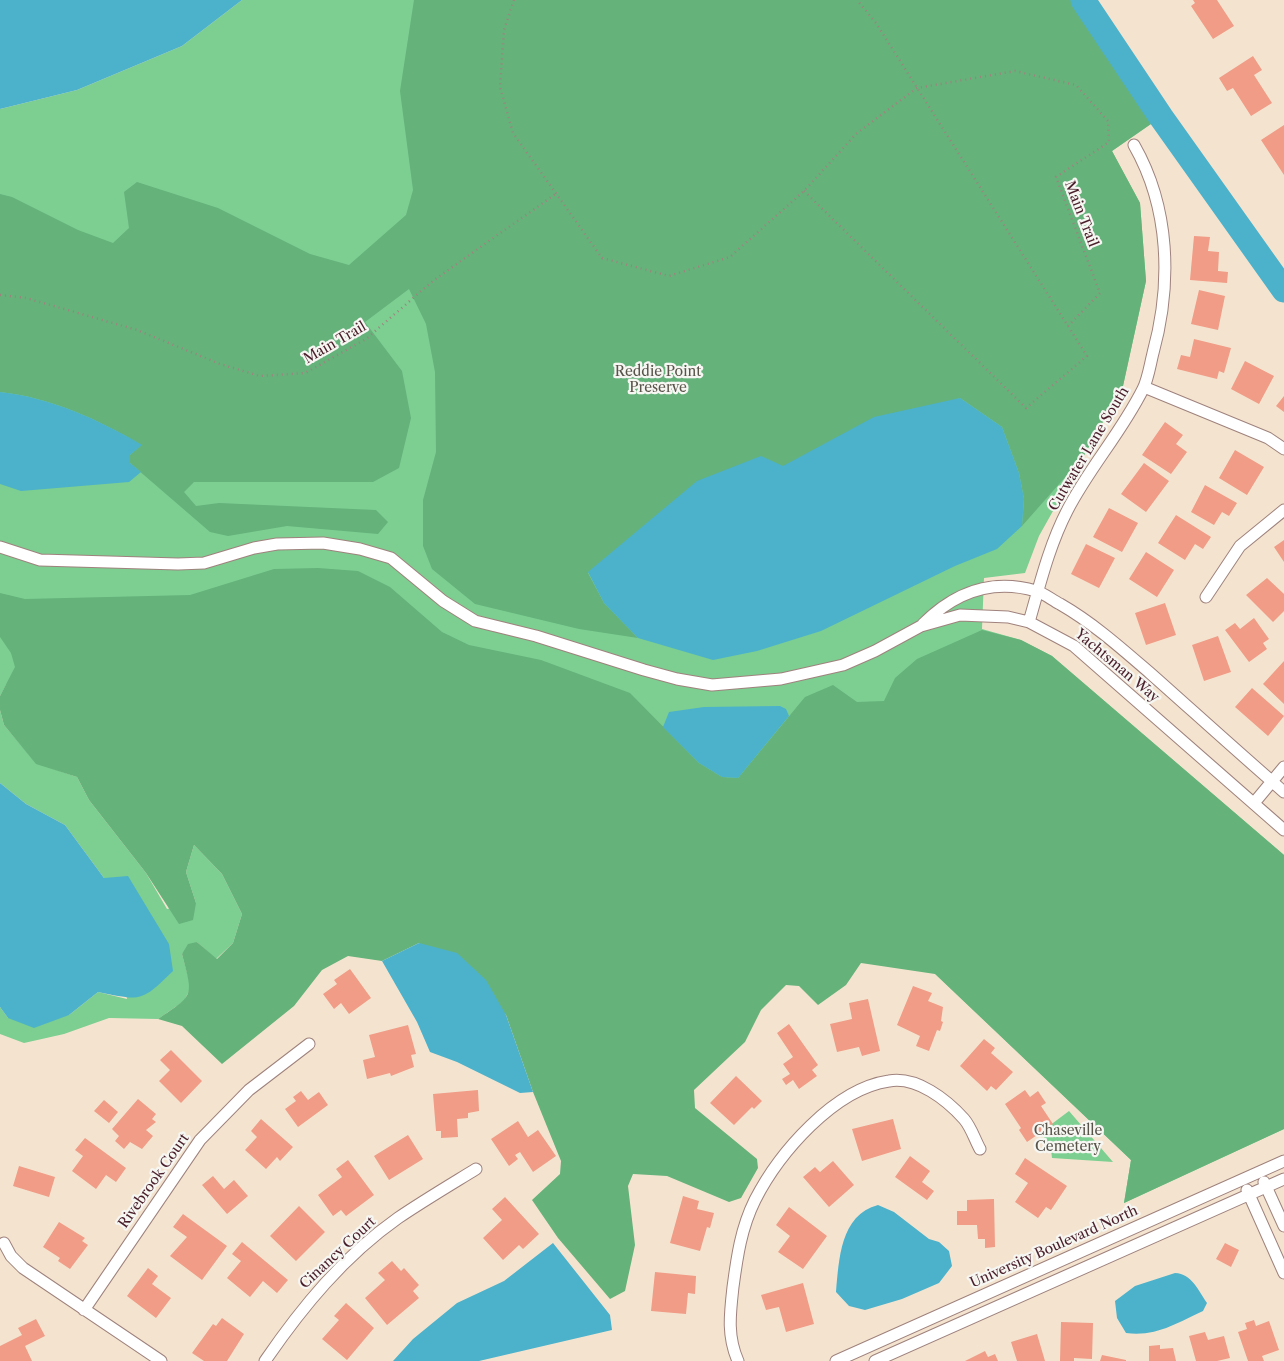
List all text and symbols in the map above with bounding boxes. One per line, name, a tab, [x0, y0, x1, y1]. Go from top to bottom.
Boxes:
street label: Main Trail	[1061, 179, 1101, 249]
street label: Main Trail	[301, 318, 369, 368]
park label: Reddie Point Preserve	[615, 364, 701, 397]
street label: Cutwater Lane South	[1045, 384, 1133, 514]
street label: Yachtsman Way	[1071, 626, 1163, 706]
park label: Chaseville Cemetery	[1034, 1123, 1102, 1156]
street label: Rivebrook Court	[115, 1131, 193, 1231]
street label: University Boulevard North	[968, 1202, 1140, 1292]
street label: Cinancy Court	[297, 1214, 379, 1292]

